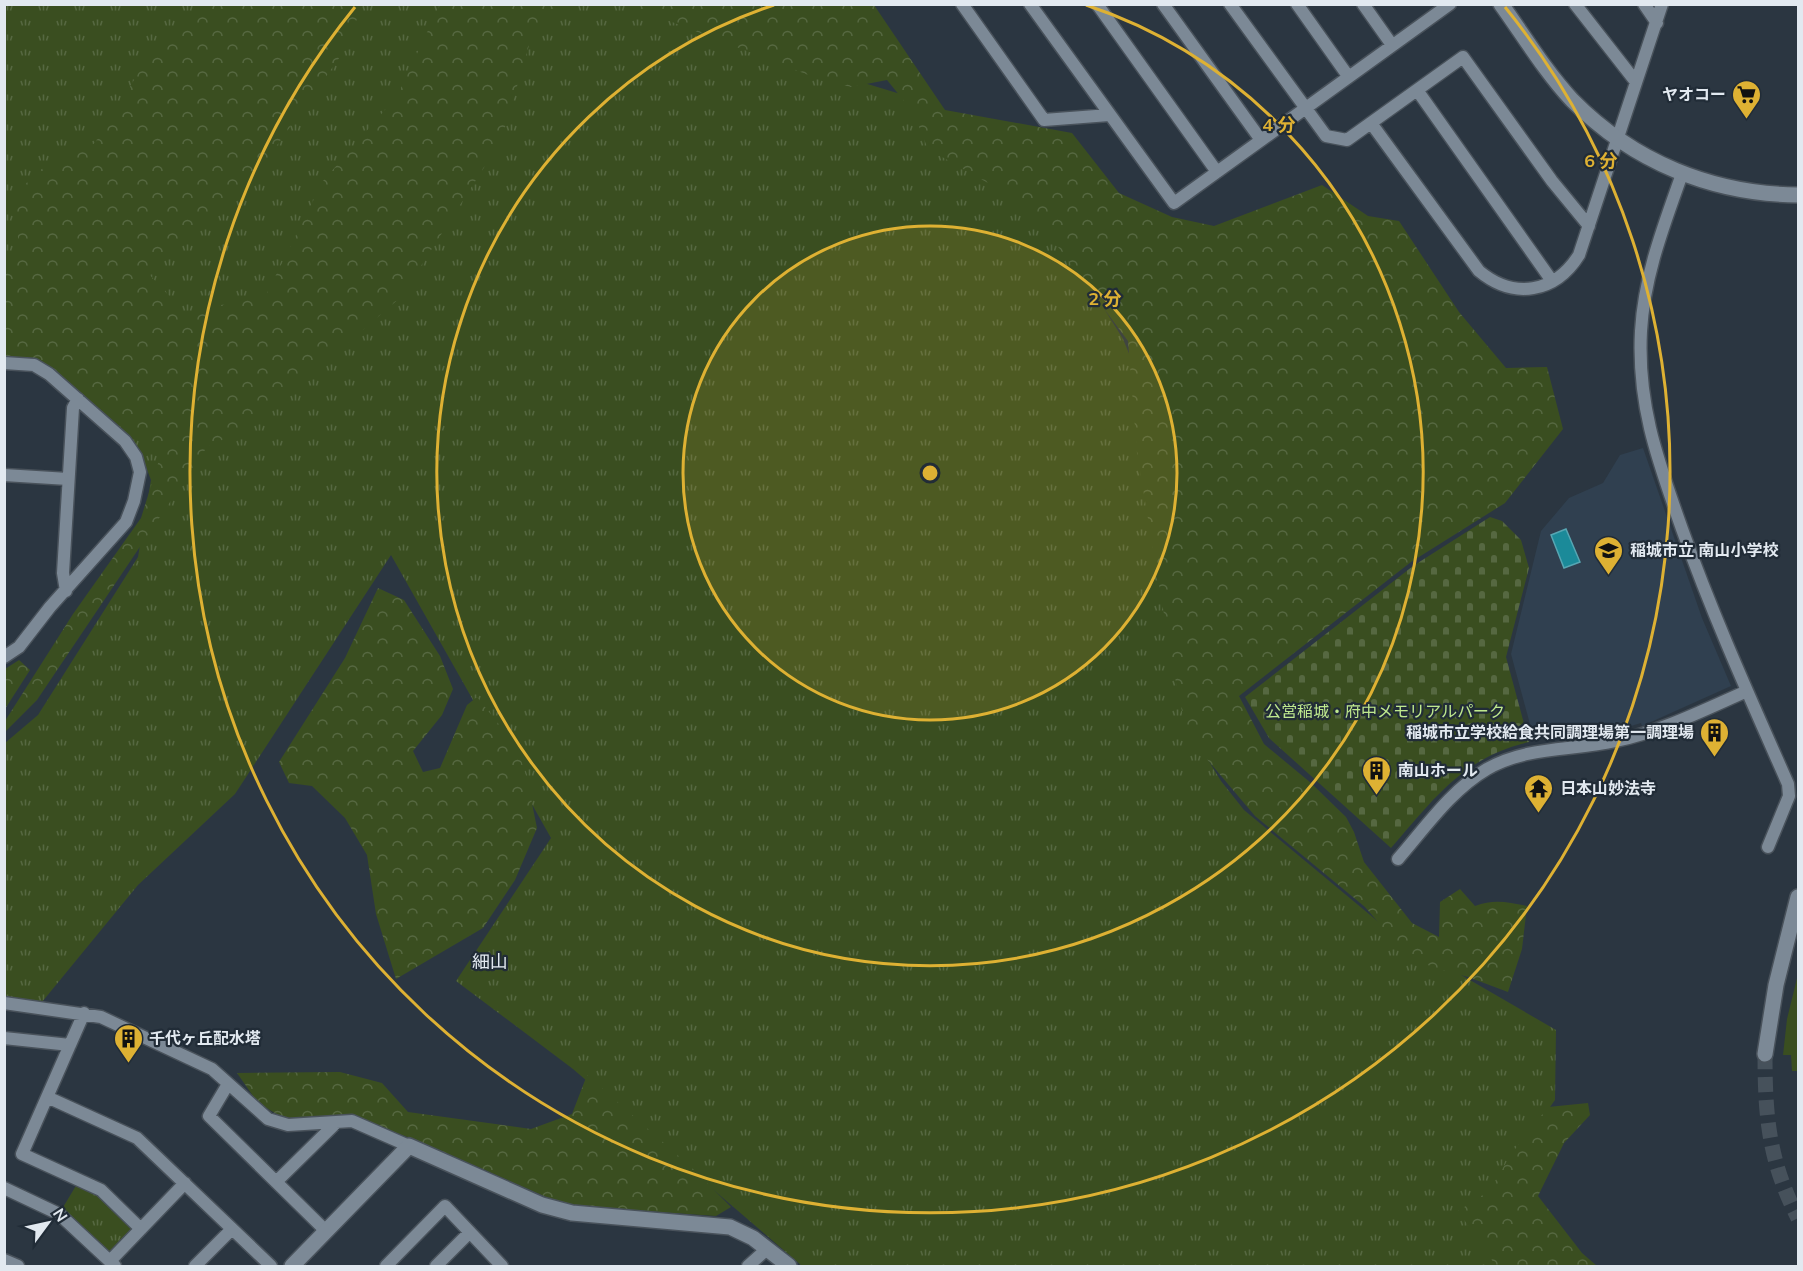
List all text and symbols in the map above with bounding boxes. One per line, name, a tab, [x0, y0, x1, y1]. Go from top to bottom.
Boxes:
supermarket icon: ヤオコー	[1731, 78, 1763, 120]
place label: ヤオコー	[1662, 84, 1726, 104]
text: 4 分	[1262, 113, 1296, 136]
text: 6 分	[1584, 149, 1618, 172]
text: 2 分	[1088, 287, 1122, 310]
centre of rings	[920, 463, 940, 483]
school or university icon: 稲城市立 南山小学校	[1593, 534, 1625, 576]
place label: 稲城市立 南山小学校	[1630, 540, 1778, 560]
park label: 公営稲城・府中メモリアルパーク	[1265, 701, 1505, 721]
building icon: 稲城市立学校給食共同調理場第一調理場	[1699, 716, 1731, 758]
place label: 稲城市立学校給食共同調理場第一調理場	[1406, 722, 1694, 742]
building icon: 南山ホール	[1361, 754, 1393, 796]
place label: 南山ホール	[1398, 760, 1478, 780]
temple icon: 日本山妙法寺	[1523, 772, 1555, 814]
place label: 日本山妙法寺	[1560, 778, 1656, 798]
district label: 細山	[472, 950, 508, 973]
building icon: 千代ヶ丘配水塔	[112, 1022, 144, 1064]
place label: 千代ヶ丘配水塔	[149, 1028, 261, 1048]
north arrow	[18, 1193, 78, 1253]
text: N	[49, 1204, 72, 1225]

